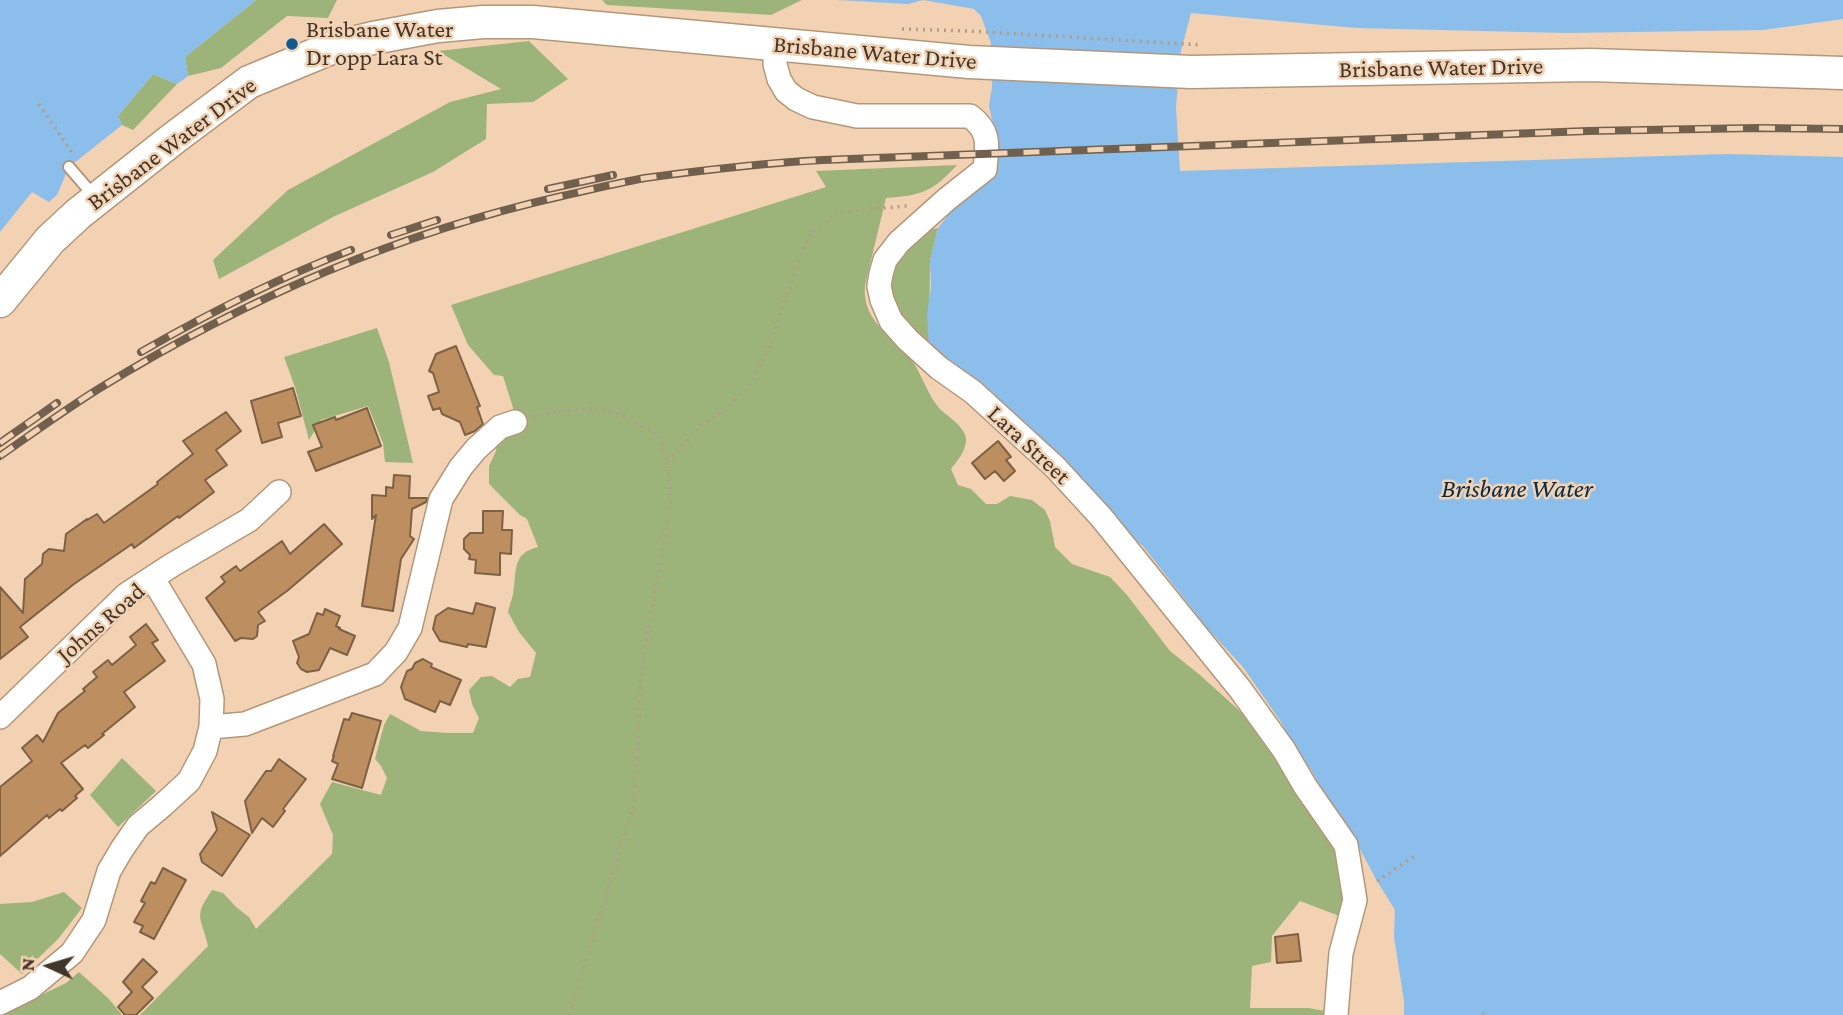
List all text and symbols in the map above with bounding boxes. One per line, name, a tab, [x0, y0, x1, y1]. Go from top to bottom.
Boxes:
place label: Brisbane Water Dr opp Lara St	[306, 16, 454, 72]
street label: Brisbane Water Drive	[772, 30, 978, 76]
marker: Brisbane Water Dr opp Lara St	[284, 36, 300, 52]
street label: Brisbane Water Drive	[1339, 52, 1543, 84]
street label: Brisbane Water Drive	[82, 71, 262, 217]
street label: Lara Street	[982, 399, 1076, 491]
water label: Brisbane Water	[1441, 473, 1593, 505]
street label: Johns Road	[51, 577, 151, 669]
north arrow	[14, 931, 84, 1001]
text: N	[17, 957, 38, 972]

